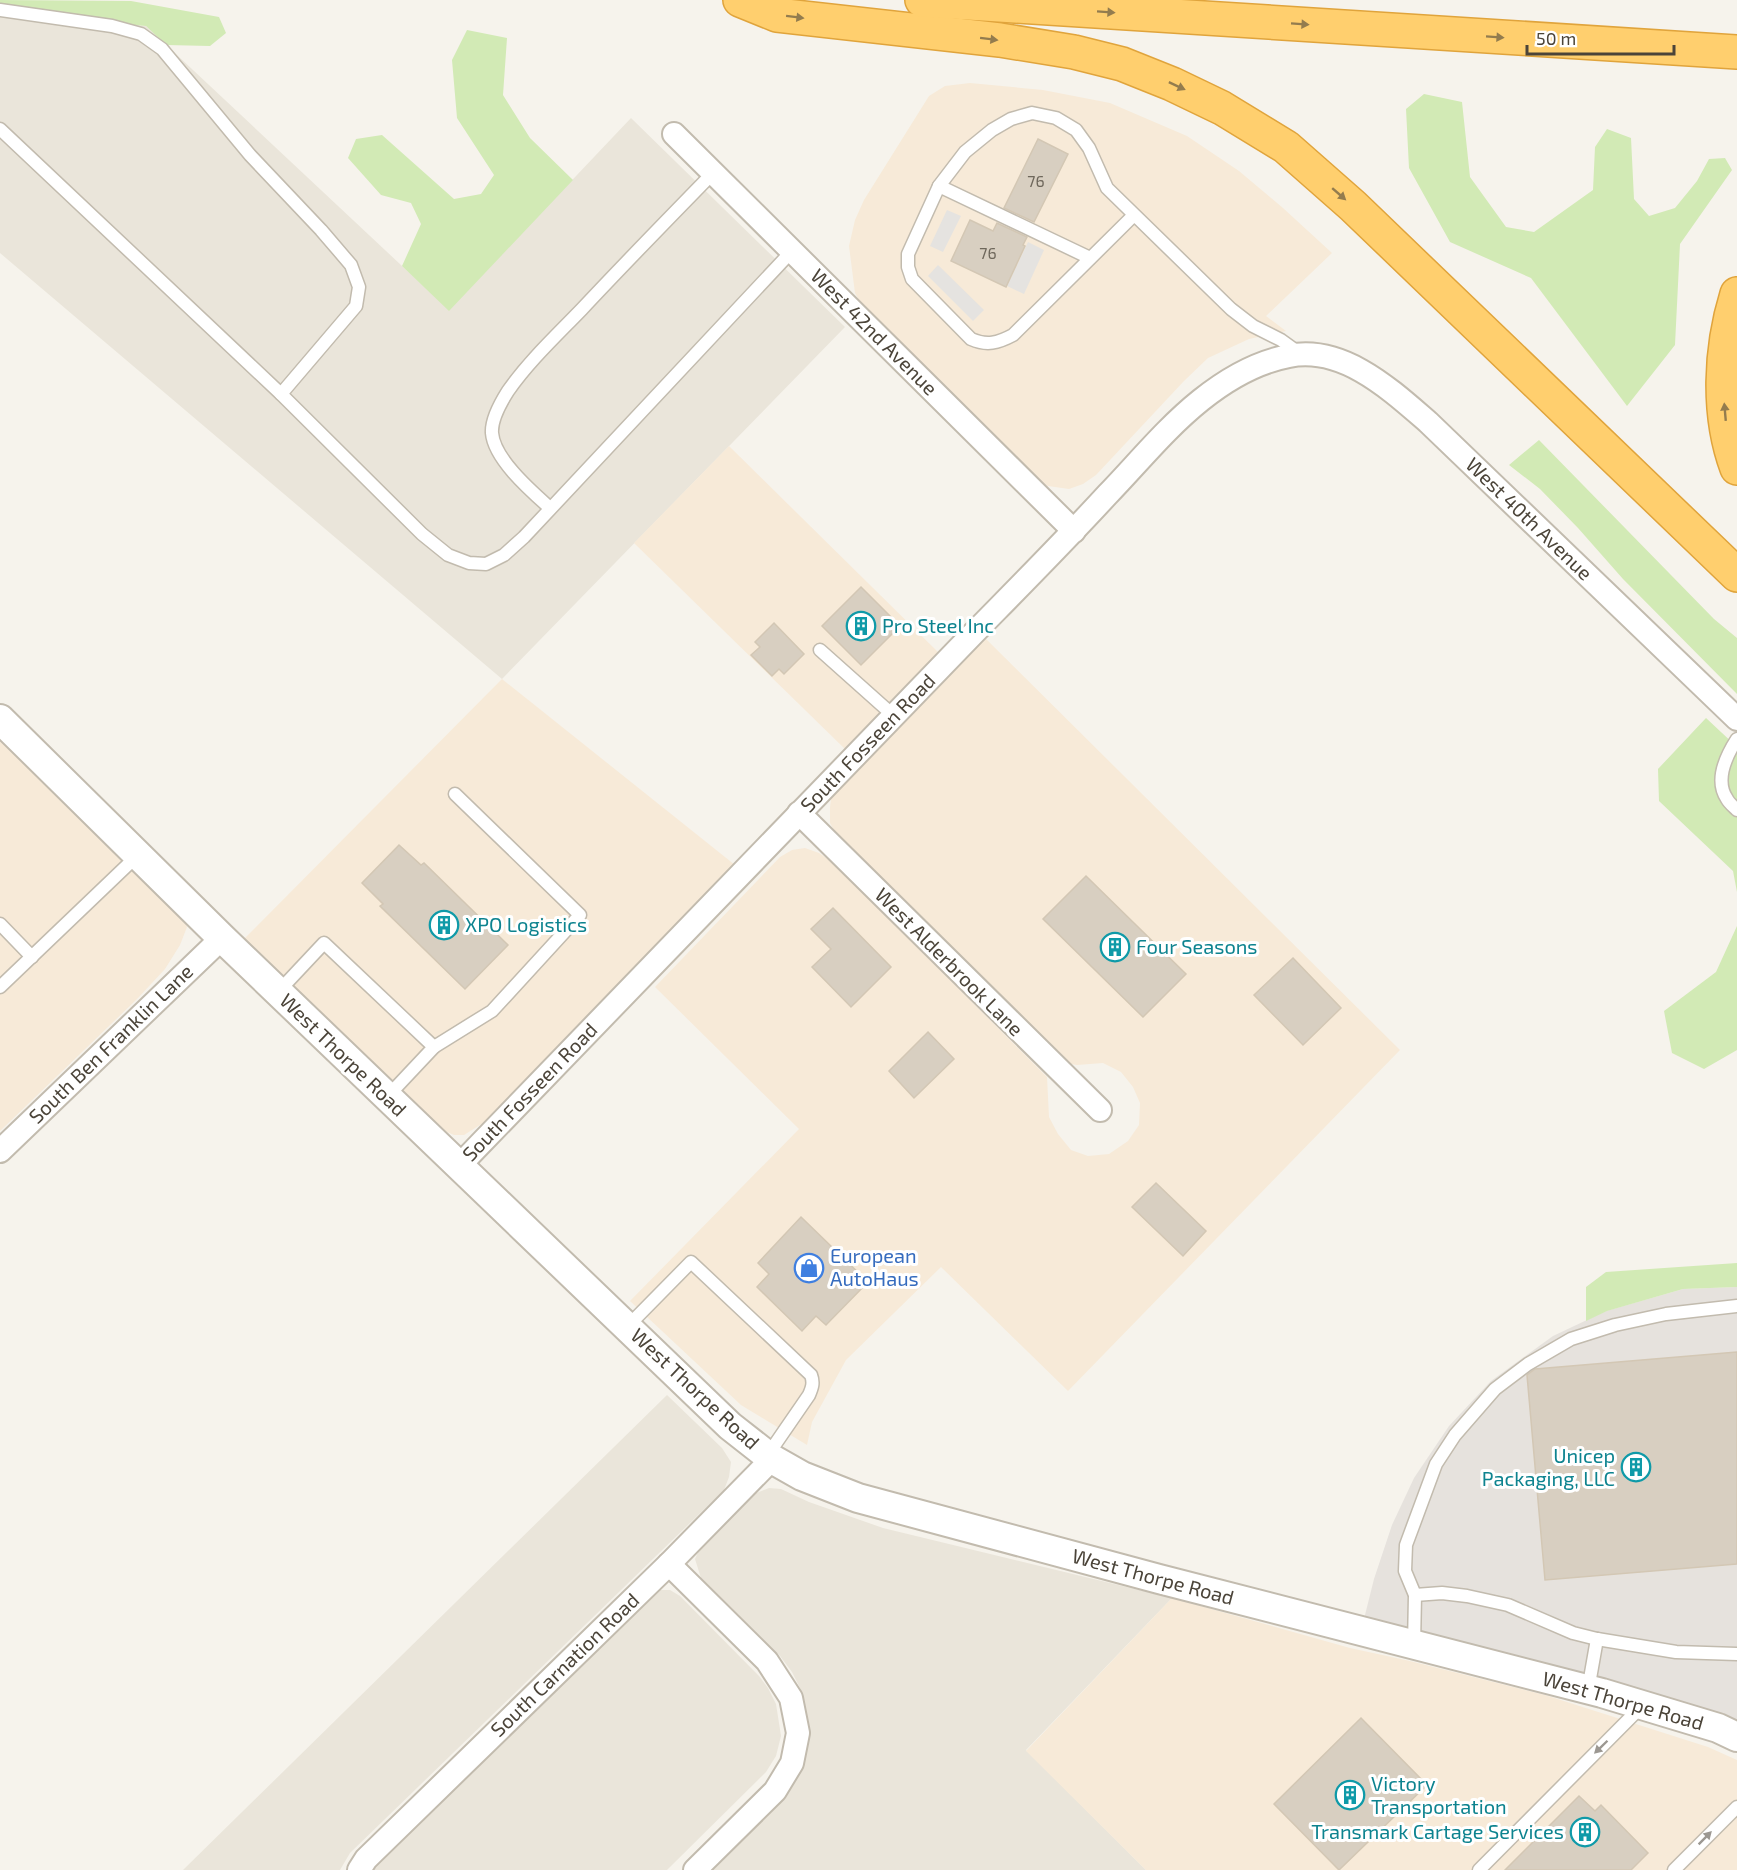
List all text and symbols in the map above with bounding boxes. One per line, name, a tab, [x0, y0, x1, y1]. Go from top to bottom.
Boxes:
one-way arrow	[1096, 7, 1115, 17]
one-way arrow	[786, 12, 805, 22]
scale bar	[1527, 18, 1674, 56]
one-way arrow	[1291, 20, 1310, 29]
text: 50 m	[1536, 27, 1576, 49]
one-way arrow	[1485, 32, 1504, 41]
one-way arrow	[980, 34, 999, 44]
one-way arrow	[1169, 82, 1186, 91]
house number: 76	[1027, 171, 1045, 190]
one-way arrow	[1331, 187, 1346, 200]
house number: 76	[979, 243, 997, 262]
street label: West 42nd Avenue	[806, 263, 943, 400]
one-way arrow	[1720, 402, 1730, 421]
street label: West 40th Avenue	[1462, 452, 1598, 585]
building icon: Pro Steel Inc	[845, 610, 877, 642]
place label: Pro Steel Inc	[882, 613, 994, 637]
street label: South Fosseen Road	[795, 668, 940, 817]
street label: West Alderbrook Lane	[871, 882, 1029, 1040]
building icon: XPO Logistics	[428, 909, 460, 941]
place label: XPO Logistics	[465, 912, 587, 936]
building icon: Four Seasons	[1099, 931, 1131, 963]
place label: Four Seasons	[1136, 934, 1258, 958]
street label: South Ben Franklin Lane	[23, 959, 197, 1128]
street label: West Thorpe Road	[275, 988, 412, 1121]
street label: South Fosseen Road	[457, 1017, 602, 1166]
place label: European AutoHaus	[830, 1243, 919, 1290]
shop icon: European AutoHaus	[793, 1252, 825, 1284]
street label: West Thorpe Road	[627, 1323, 765, 1454]
place label: Unicep Packaging, LLC	[1482, 1443, 1615, 1490]
building icon: Unicep Packaging, LLC	[1620, 1451, 1652, 1483]
street label: West Thorpe Road	[1070, 1543, 1237, 1609]
street label: South Carnation Road	[485, 1587, 643, 1741]
street label: West Thorpe Road	[1540, 1666, 1707, 1735]
one-way arrow	[1594, 1740, 1609, 1754]
place label: Victory Transportation	[1371, 1771, 1507, 1818]
building icon: Victory Transportation	[1334, 1779, 1366, 1811]
building icon: Transmark Cartage Services	[1569, 1816, 1601, 1848]
place label: Transmark Cartage Services	[1311, 1819, 1564, 1843]
one-way arrow	[1698, 1832, 1712, 1846]

